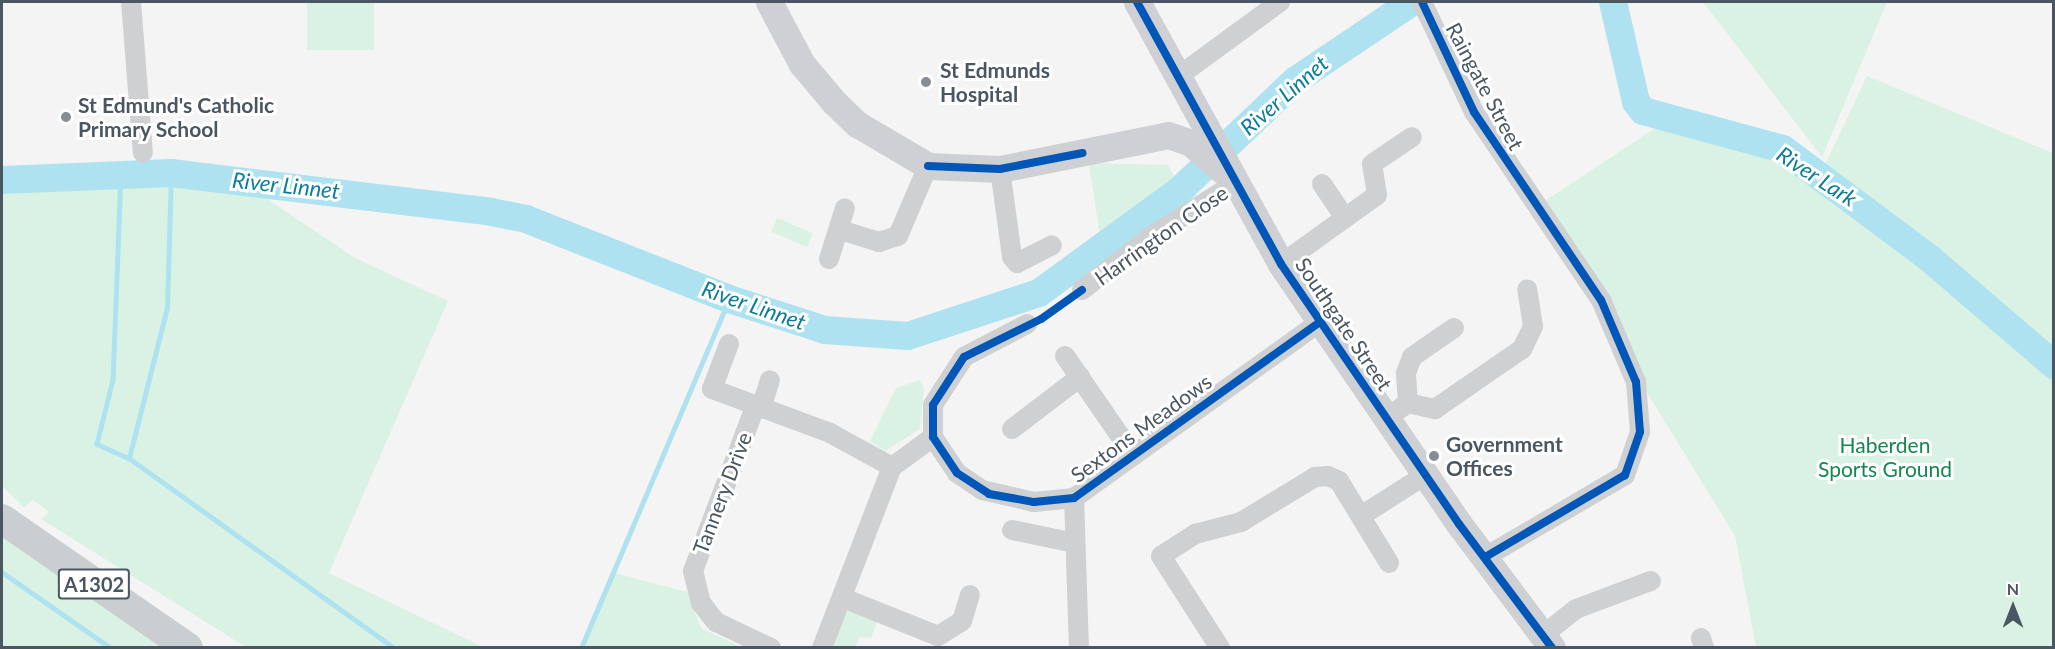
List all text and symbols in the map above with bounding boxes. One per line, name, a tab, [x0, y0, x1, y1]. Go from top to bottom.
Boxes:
street label: Raingate Street	[1441, 18, 1529, 154]
water label: River Linnet	[1234, 50, 1334, 140]
place label: St Edmunds Hospital	[940, 57, 1050, 107]
marker: St Edmunds Hospital	[917, 73, 935, 91]
place label: St Edmund's Catholic Primary School	[78, 92, 274, 142]
marker: St Edmund's Catholic Primary School	[59, 110, 73, 124]
water label: River Lark	[1772, 140, 1862, 212]
water label: River Linnet	[231, 166, 341, 204]
street label: Harrington Close	[1090, 180, 1232, 290]
street label: Southgate Street	[1290, 253, 1398, 395]
water label: River Linnet	[699, 275, 809, 335]
street label: Sextons Meadows	[1066, 368, 1216, 488]
street label: Tannery Drive	[687, 428, 757, 558]
place label: Government Offices	[1446, 431, 1563, 481]
park label: Haberden Sports Ground	[1818, 432, 1952, 482]
marker: Government Offices	[1427, 449, 1441, 463]
road number: A1302	[56, 567, 132, 601]
north arrow	[1983, 577, 2043, 637]
text: N	[2007, 579, 2019, 598]

